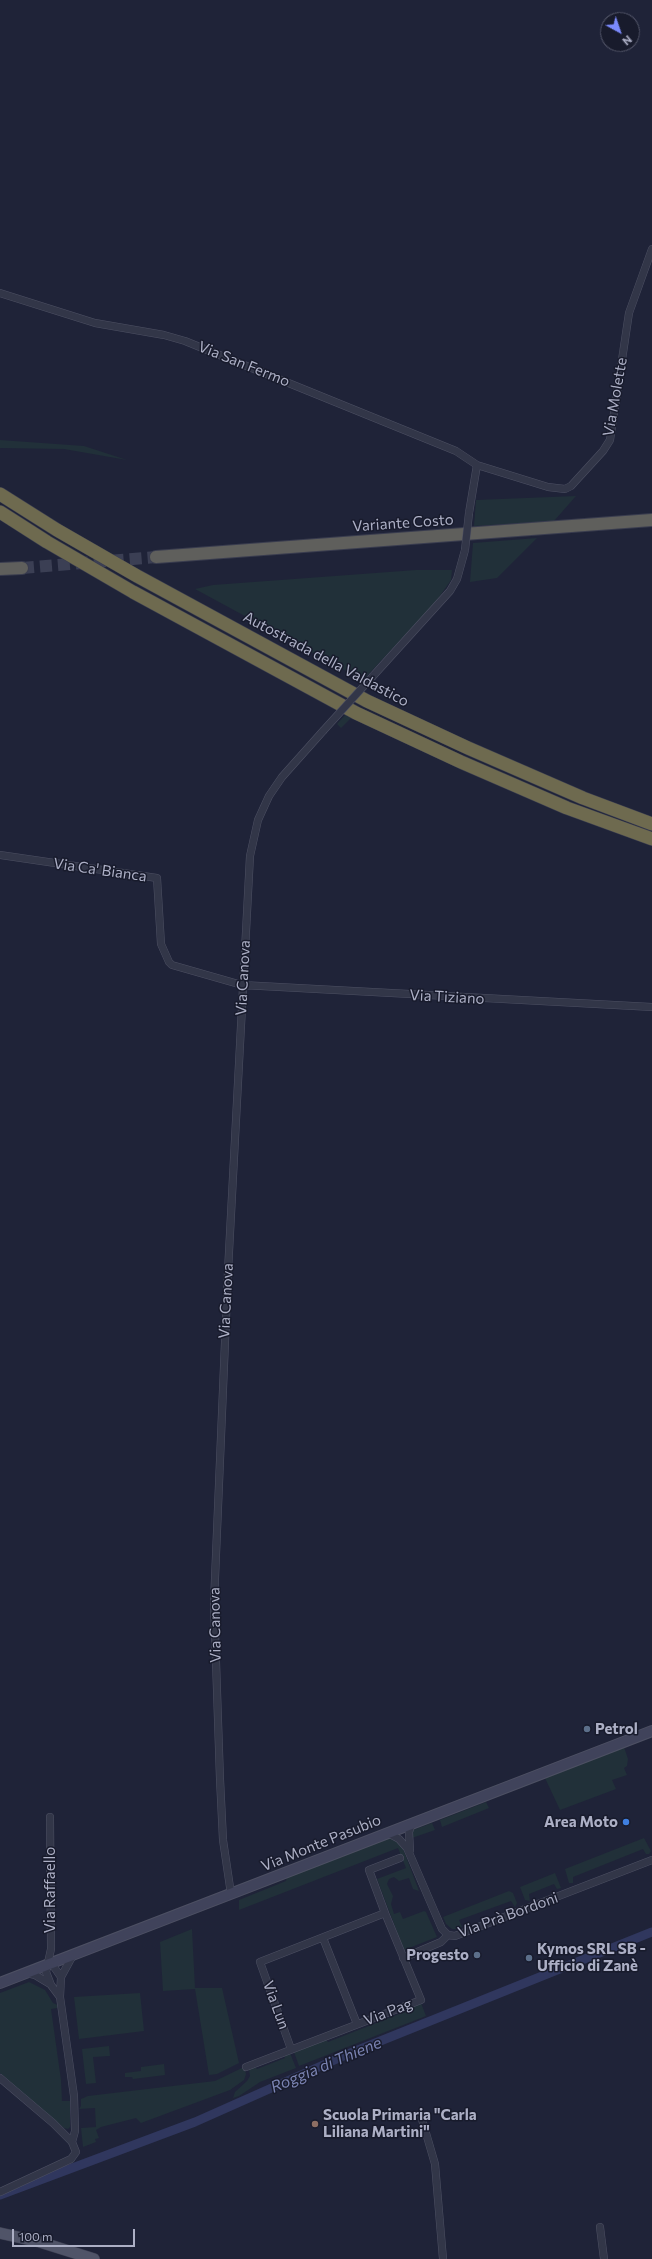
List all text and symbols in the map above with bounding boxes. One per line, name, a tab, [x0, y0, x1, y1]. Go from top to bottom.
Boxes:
north arrow	[600, 12, 640, 52]
text: N	[620, 33, 635, 48]
street label: Via San Fermo	[196, 337, 292, 391]
street label: Via Molette	[599, 356, 631, 438]
street label: Variante Costo	[352, 510, 454, 536]
street label: Autostrada della Valdastico	[240, 608, 412, 710]
street label: Via Ca' Bianca	[52, 855, 148, 885]
street label: Via Canova	[232, 940, 254, 1016]
street label: Via Tiziano	[409, 986, 485, 1008]
street label: Via Canova	[215, 1263, 237, 1339]
street label: Via Canova	[205, 1587, 225, 1663]
place label: Petrol	[595, 1720, 638, 1738]
marker: Petrol	[582, 1724, 592, 1734]
street label: Via Monte Pasubio	[258, 1811, 384, 1875]
place label: Area Moto	[544, 1813, 618, 1831]
marker: Area Moto	[621, 1817, 631, 1827]
street label: Via Raffaello	[41, 1847, 59, 1933]
street label: Via Prà Bordoni	[455, 1889, 561, 1941]
place label: Kymos SRL SB - Ufficio di Zanè	[537, 1940, 646, 1975]
place label: Progesto	[406, 1946, 469, 1964]
marker: Progesto	[472, 1950, 482, 1960]
marker: Kymos SRL SB - Ufficio di Zanè	[524, 1953, 534, 1963]
street label: Via Lun	[259, 1978, 293, 2032]
street label: Via Pag	[361, 1995, 415, 2029]
water label: Roggia di Thiene	[268, 2033, 384, 2097]
place label: Scuola Primaria "Carla Liliana Martini"	[323, 2106, 477, 2141]
marker: Scuola Primaria "Carla Liliana Martini"	[310, 2119, 320, 2129]
scale bar	[14, 2221, 137, 2247]
text: 100 m	[19, 2229, 53, 2243]

